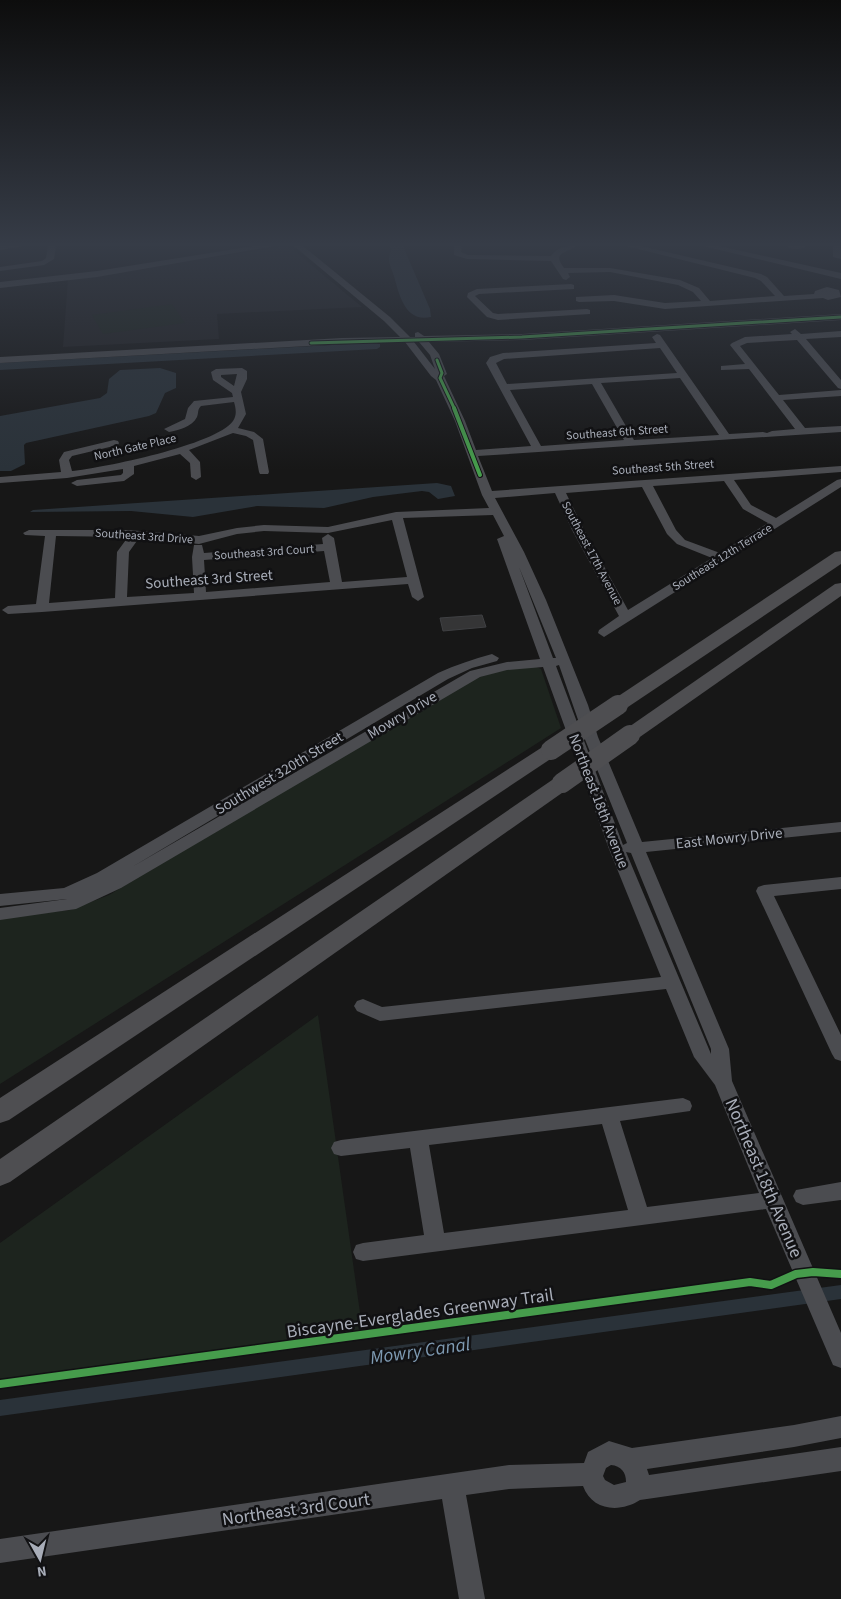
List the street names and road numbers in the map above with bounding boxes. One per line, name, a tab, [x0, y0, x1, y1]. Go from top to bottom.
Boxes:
street label: Southeast 6th Street	[566, 420, 669, 445]
street label: North Gate Place	[92, 430, 178, 465]
street label: Southeast 5th Street	[612, 455, 715, 480]
street label: Southeast 17th Avenue	[557, 498, 626, 608]
street label: Southeast 12th Terrace	[669, 520, 776, 595]
street label: Southeast 3rd Drive	[94, 525, 194, 548]
street label: Southeast 3rd Court	[213, 541, 315, 564]
street label: Southeast 3rd Street	[145, 565, 274, 594]
street label: Mowry Drive	[363, 686, 441, 744]
street label: Southwest 320th Street	[211, 727, 347, 820]
street label: Northeast 18th Avenue	[563, 731, 634, 871]
street label: East Mowry Drive	[675, 822, 784, 855]
street label: Northeast 18th Avenue	[719, 1095, 808, 1262]
street label: Biscayne-Everglades Greenway Trail	[285, 1282, 555, 1345]
street label: Northeast 3rd Court	[221, 1487, 372, 1532]

